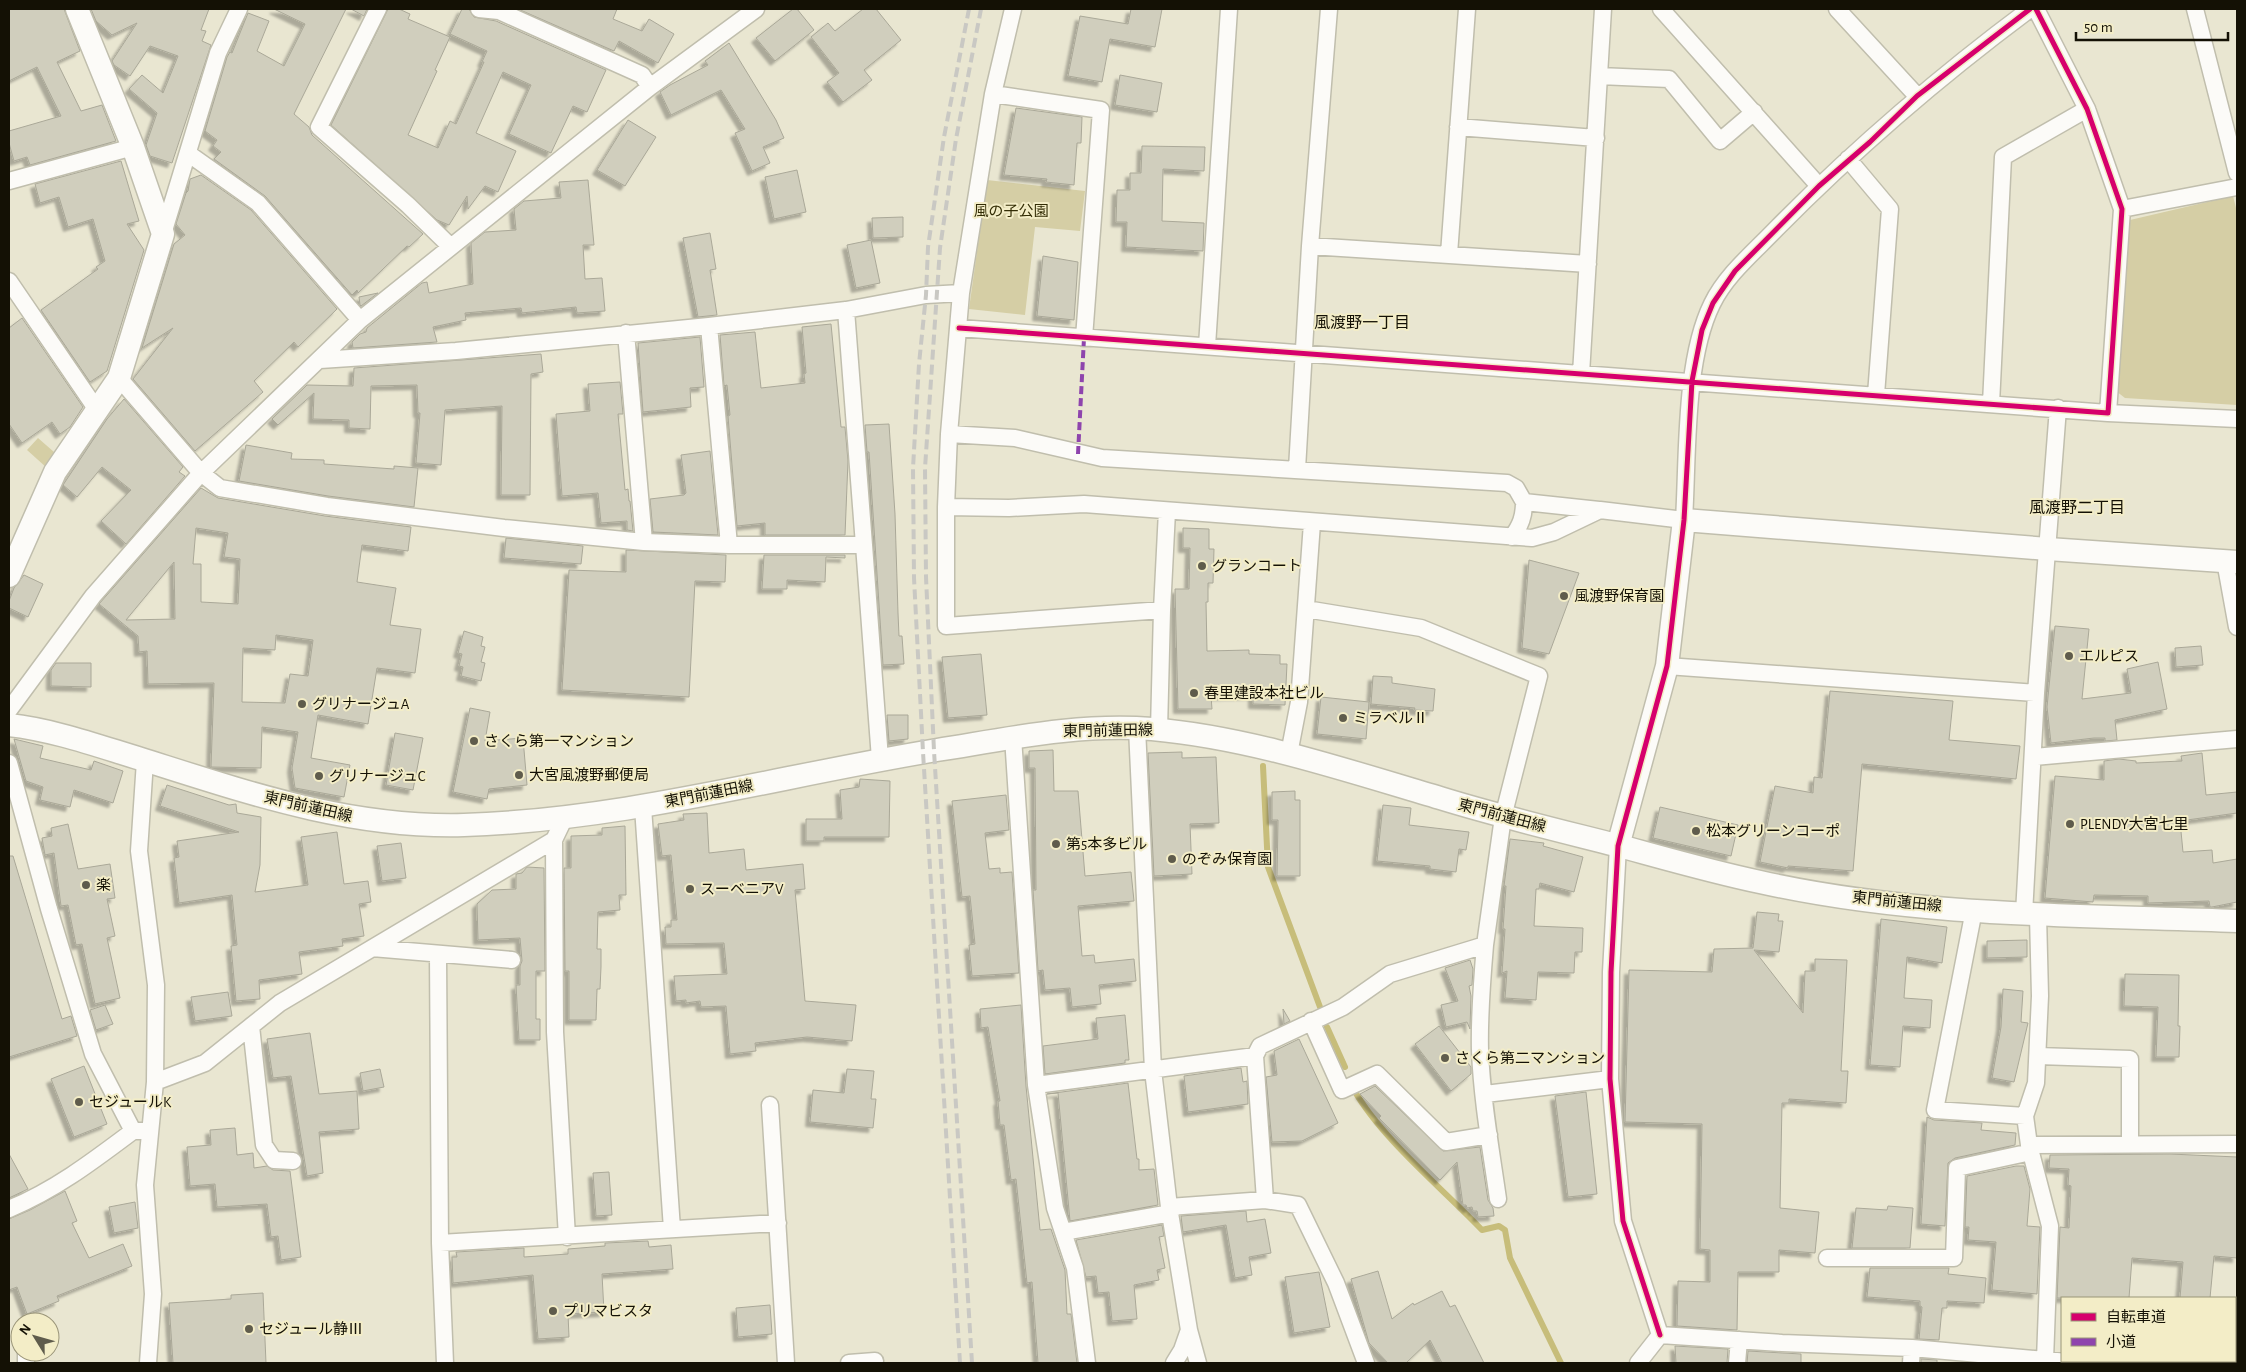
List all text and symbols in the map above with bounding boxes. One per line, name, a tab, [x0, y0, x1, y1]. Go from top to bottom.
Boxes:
scale bar	[2076, 10, 2228, 42]
text: 50 m	[2084, 20, 2113, 35]
park label: 風の子公園	[973, 203, 1049, 219]
district label: 風渡野一丁目	[1314, 314, 1410, 331]
district label: 風渡野二丁目	[2029, 499, 2125, 516]
place label: グランコート	[1212, 558, 1302, 574]
marker: グランコート	[1196, 560, 1208, 572]
place label: 風渡野保育園	[1574, 588, 1664, 604]
marker: 風渡野保育園	[1558, 590, 1570, 602]
place label: エルピス	[2079, 649, 2139, 664]
marker: エルピス	[2063, 650, 2075, 662]
place label: 春里建設本社ビル	[1204, 685, 1324, 701]
marker: 春里建設本社ビル	[1188, 687, 1200, 699]
place label: グリナージュA	[312, 696, 410, 712]
marker: グリナージュA	[296, 698, 308, 710]
place label: ミラベルⅡ	[1353, 711, 1428, 726]
marker: ミラベルⅡ	[1337, 712, 1349, 724]
street label: 東門前蓮田線	[1063, 722, 1153, 739]
place label: さくら第一マンション	[484, 733, 634, 749]
marker: さくら第一マンション	[468, 735, 480, 747]
place label: 大宮風渡野郵便局	[529, 767, 649, 783]
place label: グリナージュC	[329, 768, 426, 784]
marker: 大宮風渡野郵便局	[513, 769, 525, 781]
marker: グリナージュC	[313, 770, 325, 782]
street label: 東門前蓮田線	[663, 777, 755, 810]
street label: 東門前蓮田線	[262, 789, 354, 824]
street label: 東門前蓮田線	[1457, 796, 1548, 835]
place label: PLENDY大宮七里	[2080, 816, 2189, 832]
marker: PLENDY大宮七里	[2064, 818, 2076, 830]
place label: 松本グリーンコーポ	[1706, 823, 1840, 839]
marker: 松本グリーンコーポ	[1690, 825, 1702, 837]
place label: 第5本多ビル	[1066, 836, 1147, 852]
marker: 第5本多ビル	[1050, 838, 1062, 850]
place label: のぞみ保育園	[1182, 851, 1272, 867]
marker: のぞみ保育園	[1166, 853, 1178, 865]
place label: 楽	[96, 877, 111, 893]
marker: 楽	[80, 879, 92, 891]
place label: スーベニアV	[700, 882, 784, 897]
marker: スーベニアV	[684, 883, 696, 895]
street label: 東門前蓮田線	[1851, 889, 1943, 914]
place label: さくら第二マンション	[1455, 1050, 1605, 1066]
marker: さくら第二マンション	[1439, 1052, 1451, 1064]
place label: セジュールK	[89, 1095, 172, 1110]
marker: セジュールK	[73, 1096, 85, 1108]
legend	[2061, 1297, 2236, 1362]
place label: プリマビスタ	[563, 1303, 653, 1319]
marker: プリマビスタ	[547, 1305, 559, 1317]
text: 自転車道	[2106, 1309, 2166, 1325]
north arrow	[10, 1312, 60, 1362]
place label: セジュール静Ⅲ	[259, 1321, 363, 1337]
text: N	[17, 1322, 34, 1338]
marker: セジュール静Ⅲ	[243, 1323, 255, 1335]
text: 小道	[2106, 1334, 2136, 1350]

